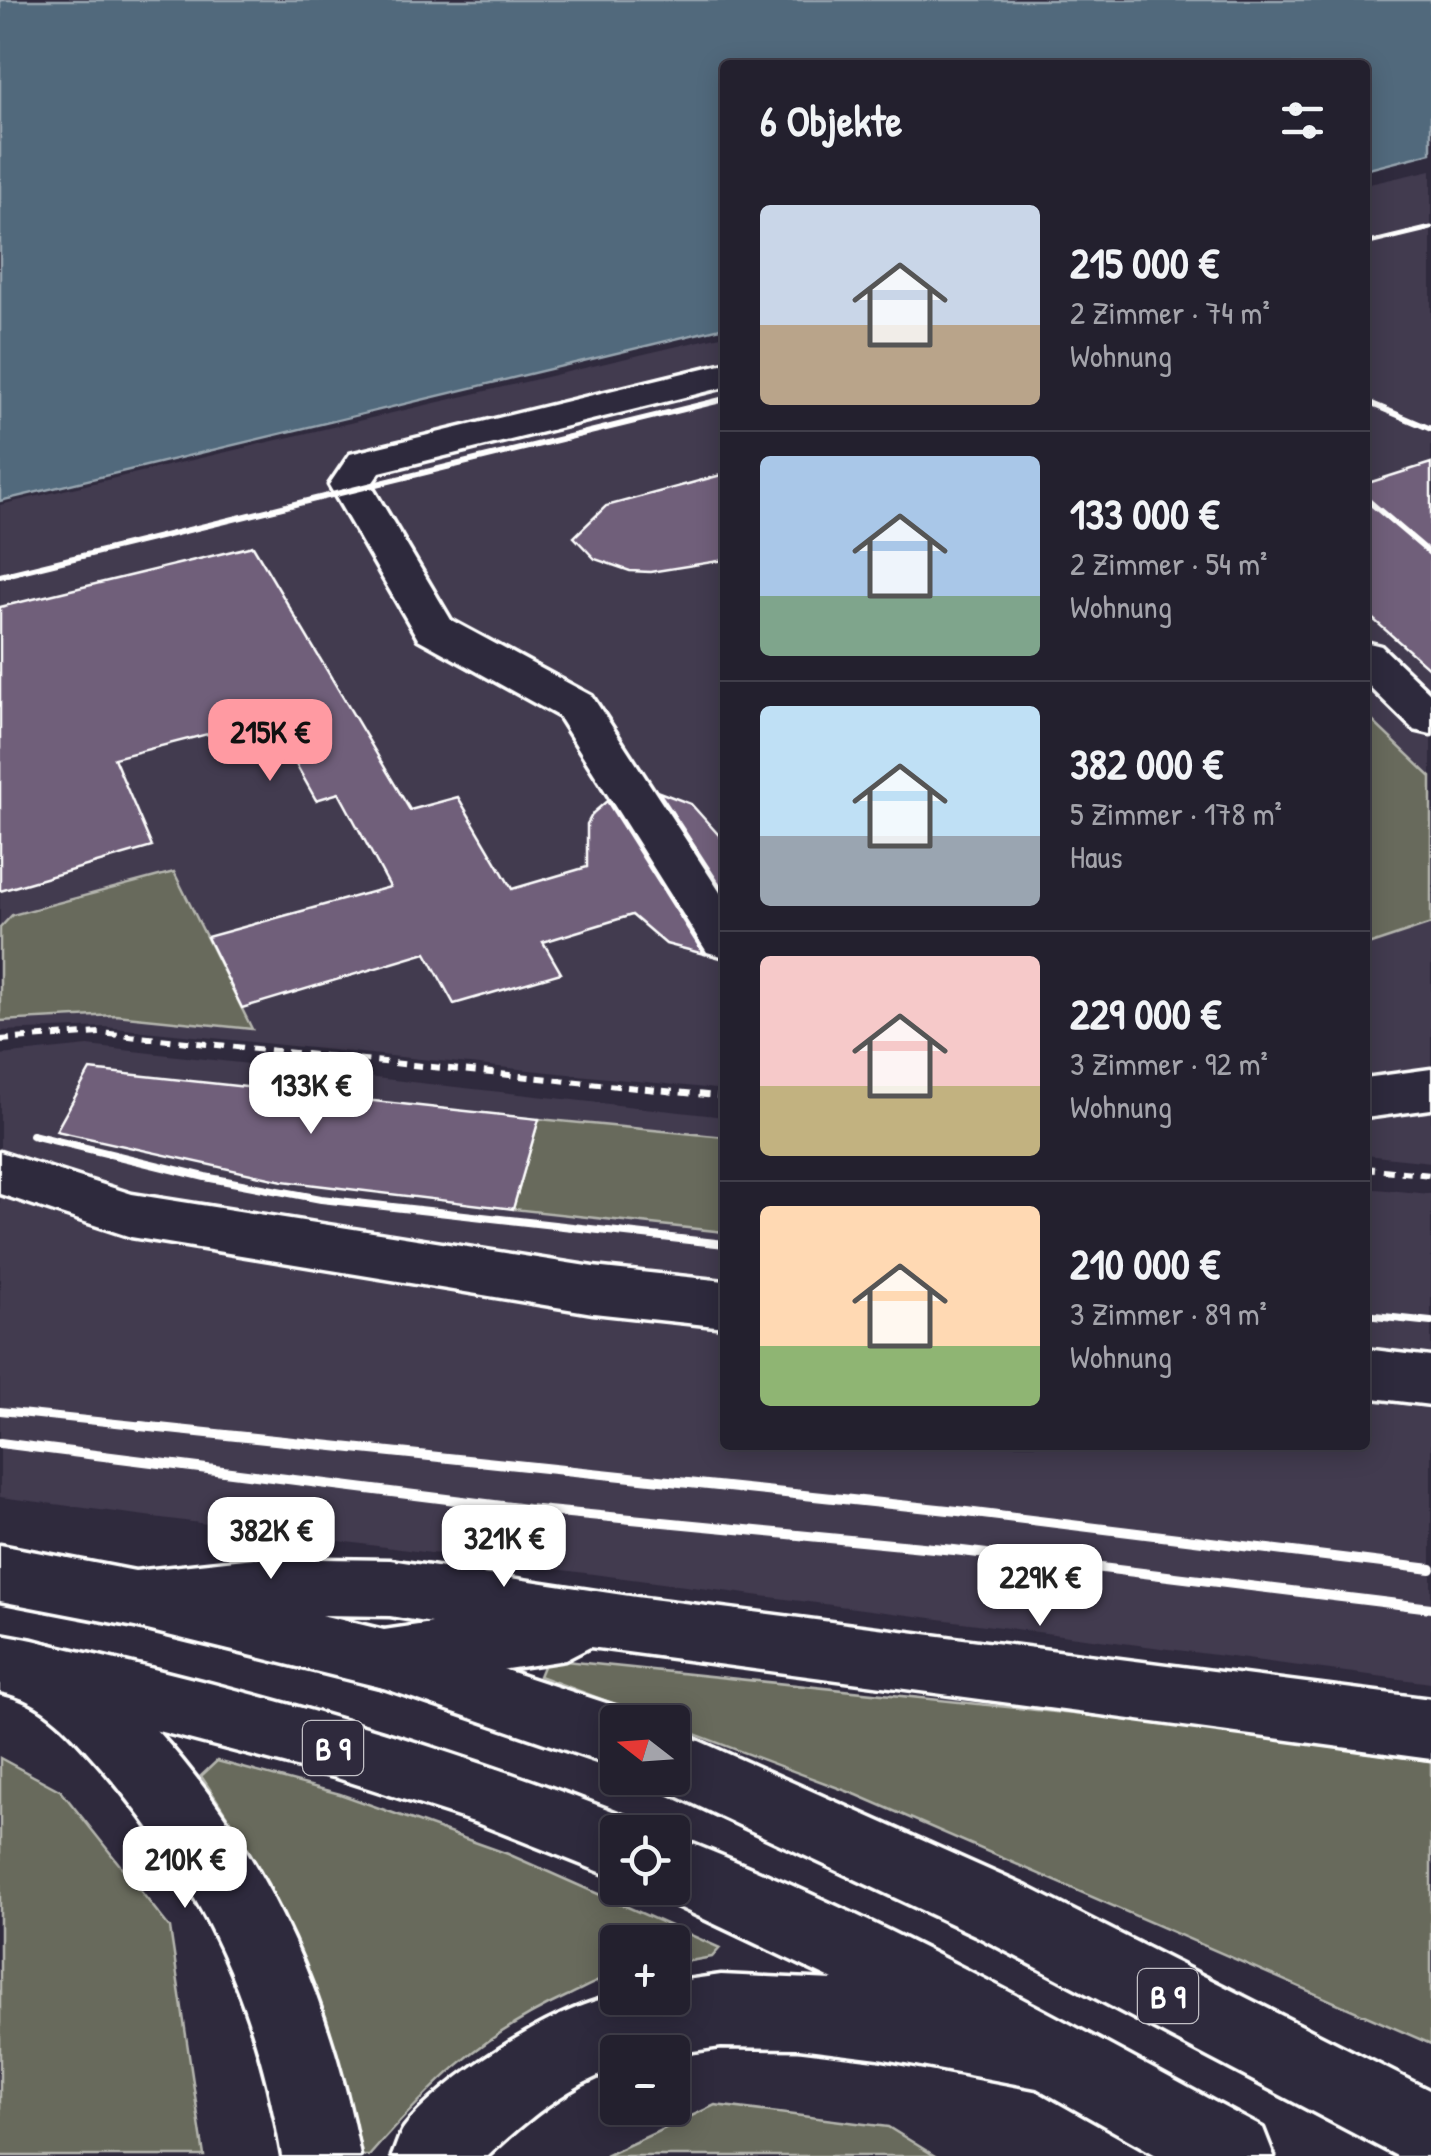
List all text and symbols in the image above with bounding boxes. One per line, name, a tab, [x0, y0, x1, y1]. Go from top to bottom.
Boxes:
text: 6 Objekte	[760, 92, 902, 149]
icon: filters	[1275, 93, 1330, 148]
text: 215 000 €	[1070, 234, 1219, 291]
icon: home	[840, 245, 960, 365]
text: 2 Zimmer · 74 m²	[1070, 291, 1270, 334]
text: Wohnung	[1070, 334, 1172, 377]
text: 133 000 €	[1070, 485, 1219, 542]
icon: home	[840, 496, 960, 616]
text: 2 Zimmer · 54 m²	[1070, 542, 1267, 585]
text: Wohnung	[1070, 585, 1172, 628]
pin: 215K €	[189, 699, 351, 784]
text: 215K €	[230, 710, 310, 753]
text: 382 000 €	[1070, 735, 1223, 792]
icon: home	[840, 746, 960, 866]
text: 5 Zimmer · 178 m²	[1070, 792, 1282, 835]
text: Haus	[1070, 835, 1123, 878]
text: 229 000 €	[1070, 985, 1221, 1042]
icon: home	[840, 996, 960, 1116]
text: 3 Zimmer · 92 m²	[1070, 1042, 1268, 1085]
pin: 133K €	[230, 1052, 392, 1137]
text: 133K €	[271, 1063, 351, 1106]
text: Wohnung	[1070, 1085, 1172, 1128]
text: 210 000 €	[1070, 1235, 1220, 1292]
icon: home	[840, 1246, 960, 1366]
text: 3 Zimmer · 89 m²	[1070, 1292, 1267, 1335]
text: Wohnung	[1070, 1335, 1172, 1378]
pin: 382K €	[190, 1497, 352, 1582]
pin: 321K €	[423, 1505, 585, 1590]
text: 382K €	[230, 1508, 312, 1551]
text: 321K €	[464, 1516, 544, 1559]
pin: 229K €	[959, 1544, 1121, 1629]
text: 229K €	[999, 1555, 1081, 1598]
north arrow	[600, 1705, 690, 1795]
map controls	[600, 1705, 690, 2125]
road number: B 9	[303, 1721, 363, 1775]
button: locate	[600, 1815, 690, 1905]
pin: 210K €	[104, 1826, 266, 1911]
text: 210K €	[145, 1837, 225, 1880]
button: +	[600, 1925, 690, 2015]
road number: B 9	[1138, 1969, 1198, 2023]
button: −	[600, 2035, 690, 2125]

